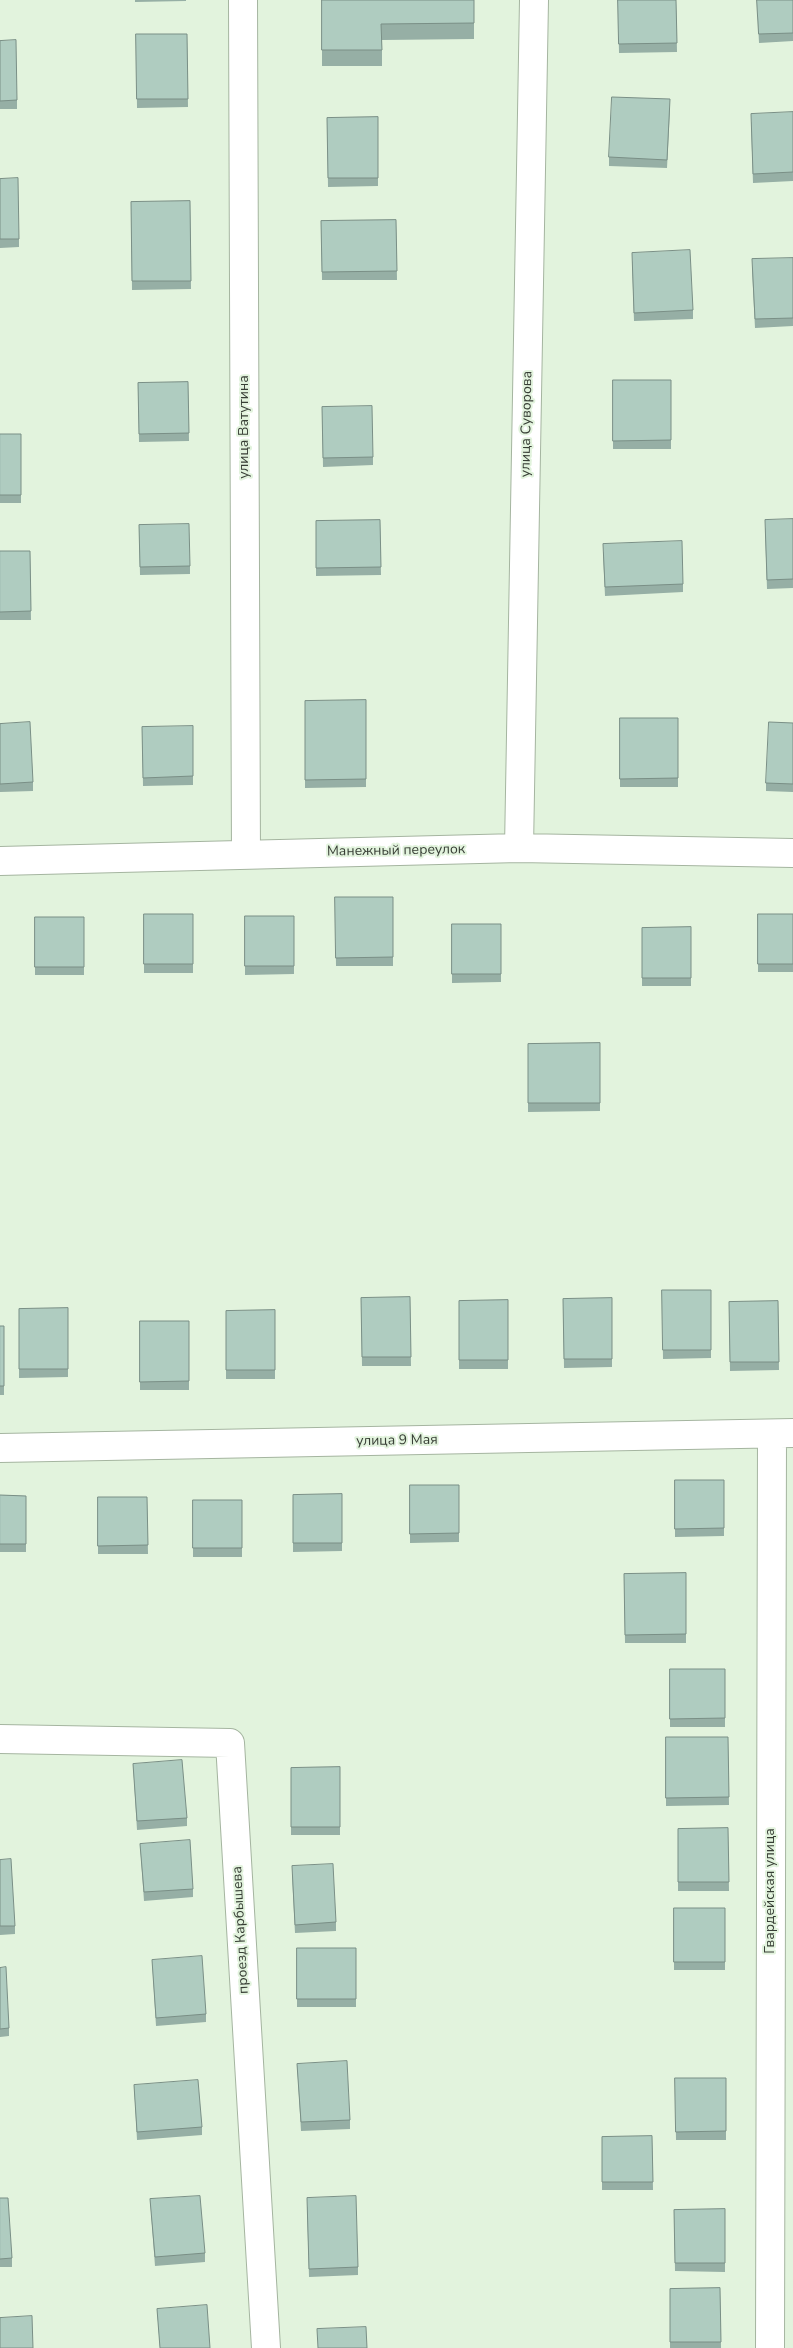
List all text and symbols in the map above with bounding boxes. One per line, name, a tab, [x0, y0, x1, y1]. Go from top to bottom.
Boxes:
street label: улица Суворова	[518, 371, 536, 477]
street label: улица Ватутина	[237, 375, 253, 479]
street label: Манежный переулок	[327, 841, 465, 861]
street label: улица 9 Мая	[356, 1432, 438, 1450]
street label: Гвардейская улица	[763, 1828, 779, 1954]
street label: проезд Карбышева	[229, 1866, 253, 1994]

